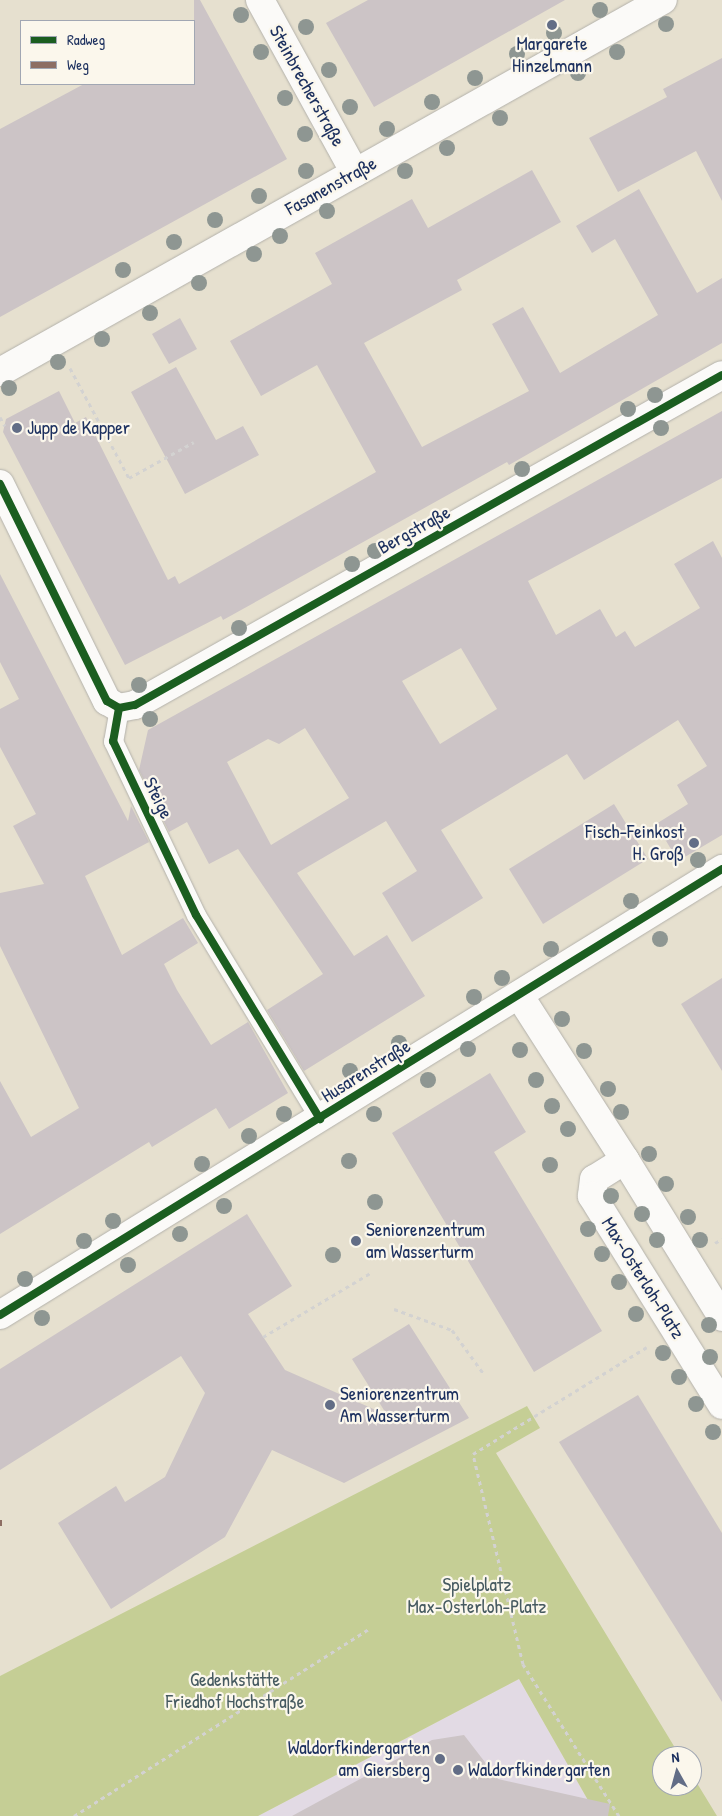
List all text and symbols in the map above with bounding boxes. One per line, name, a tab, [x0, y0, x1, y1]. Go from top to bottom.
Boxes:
marker: Margarete Hinzelmann	[546, 19, 558, 31]
legend	[20, 20, 195, 85]
street label: Steinbrecherstraße	[264, 22, 350, 150]
text: Radweg	[67, 29, 105, 50]
place label: Margarete Hinzelmann	[512, 33, 592, 77]
text: Weg	[67, 54, 89, 75]
street label: Fasanenstraße	[282, 152, 380, 220]
place label: Jupp de Kapper	[27, 417, 130, 439]
marker: Jupp de Kapper	[11, 422, 23, 434]
street label: Bergstraße	[374, 501, 454, 559]
street label: Steige	[138, 774, 178, 822]
place label: Fisch-Feinkost H. Groß	[585, 821, 684, 865]
marker: Fisch-Feinkost H. Groß	[688, 837, 700, 849]
street label: Husarenstraße	[317, 1035, 415, 1107]
street label: Max-Osterloh-Platz	[597, 1213, 689, 1343]
place label: Seniorenzentrum am Wasserturm	[366, 1219, 485, 1263]
marker: Seniorenzentrum am Wasserturm	[350, 1235, 362, 1247]
place label: Seniorenzentrum Am Wasserturm	[340, 1383, 459, 1427]
marker: Seniorenzentrum Am Wasserturm	[324, 1399, 336, 1411]
park label: Spielplatz Max-Osterloh-Platz	[408, 1574, 546, 1618]
park label: Gedenkstätte Friedhof Hochstraße	[166, 1669, 304, 1713]
place label: Waldorfkindergarten am Giersberg	[288, 1737, 430, 1781]
north arrow	[652, 1746, 702, 1796]
text: N	[670, 1747, 680, 1766]
marker: Waldorfkindergarten am Giersberg	[434, 1753, 446, 1765]
place label: Waldorfkindergarten	[468, 1759, 610, 1781]
marker: Waldorfkindergarten	[452, 1764, 464, 1776]

